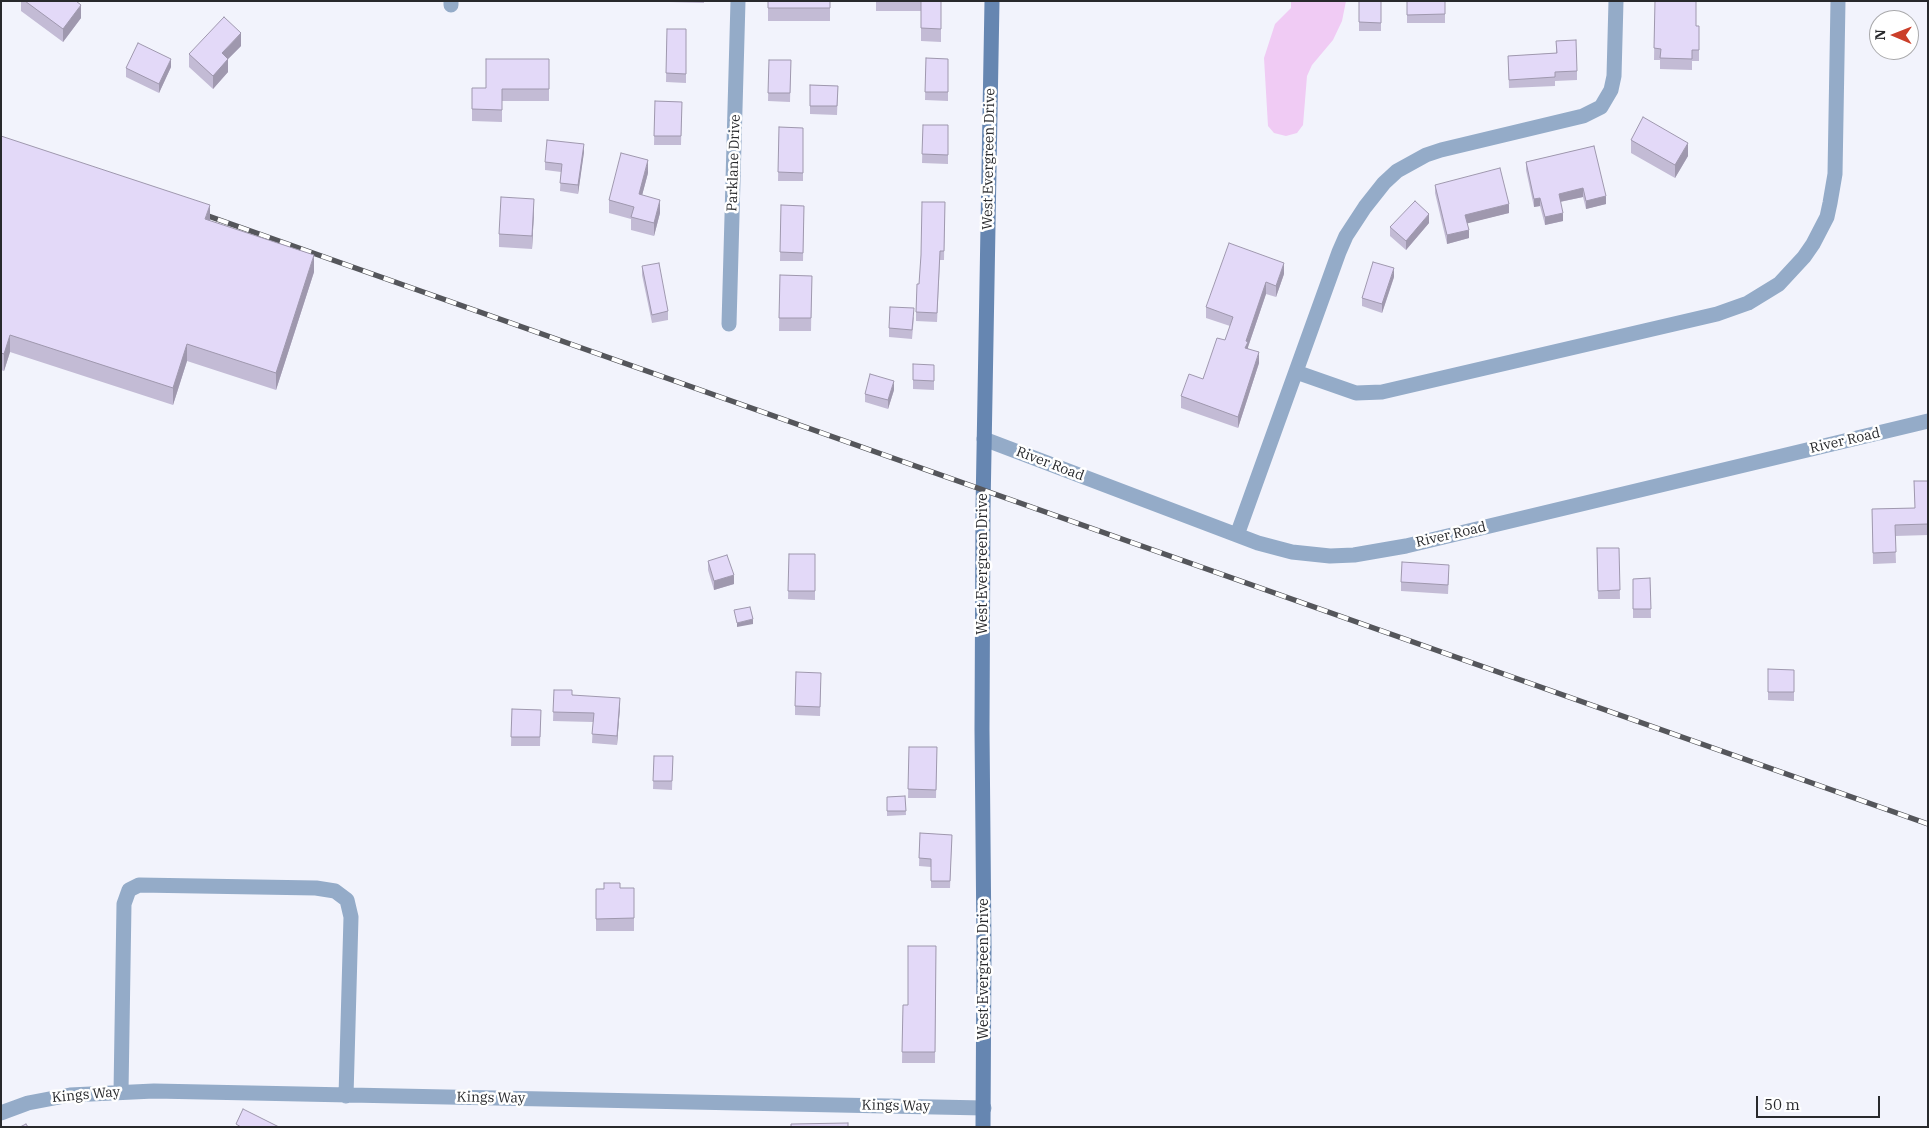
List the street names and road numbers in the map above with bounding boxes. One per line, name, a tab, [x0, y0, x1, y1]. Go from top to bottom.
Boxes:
street label: West Evergreen Drive	[979, 88, 999, 230]
street label: Parklane Drive	[724, 114, 744, 212]
street label: River Road	[1808, 425, 1882, 457]
street label: River Road	[1014, 443, 1086, 485]
street label: West Evergreen Drive	[975, 493, 991, 635]
street label: River Road	[1414, 519, 1488, 551]
street label: West Evergreen Drive	[976, 898, 992, 1040]
street label: Kings Way	[51, 1084, 121, 1106]
street label: Kings Way	[457, 1089, 525, 1107]
street label: Kings Way	[862, 1097, 930, 1115]

